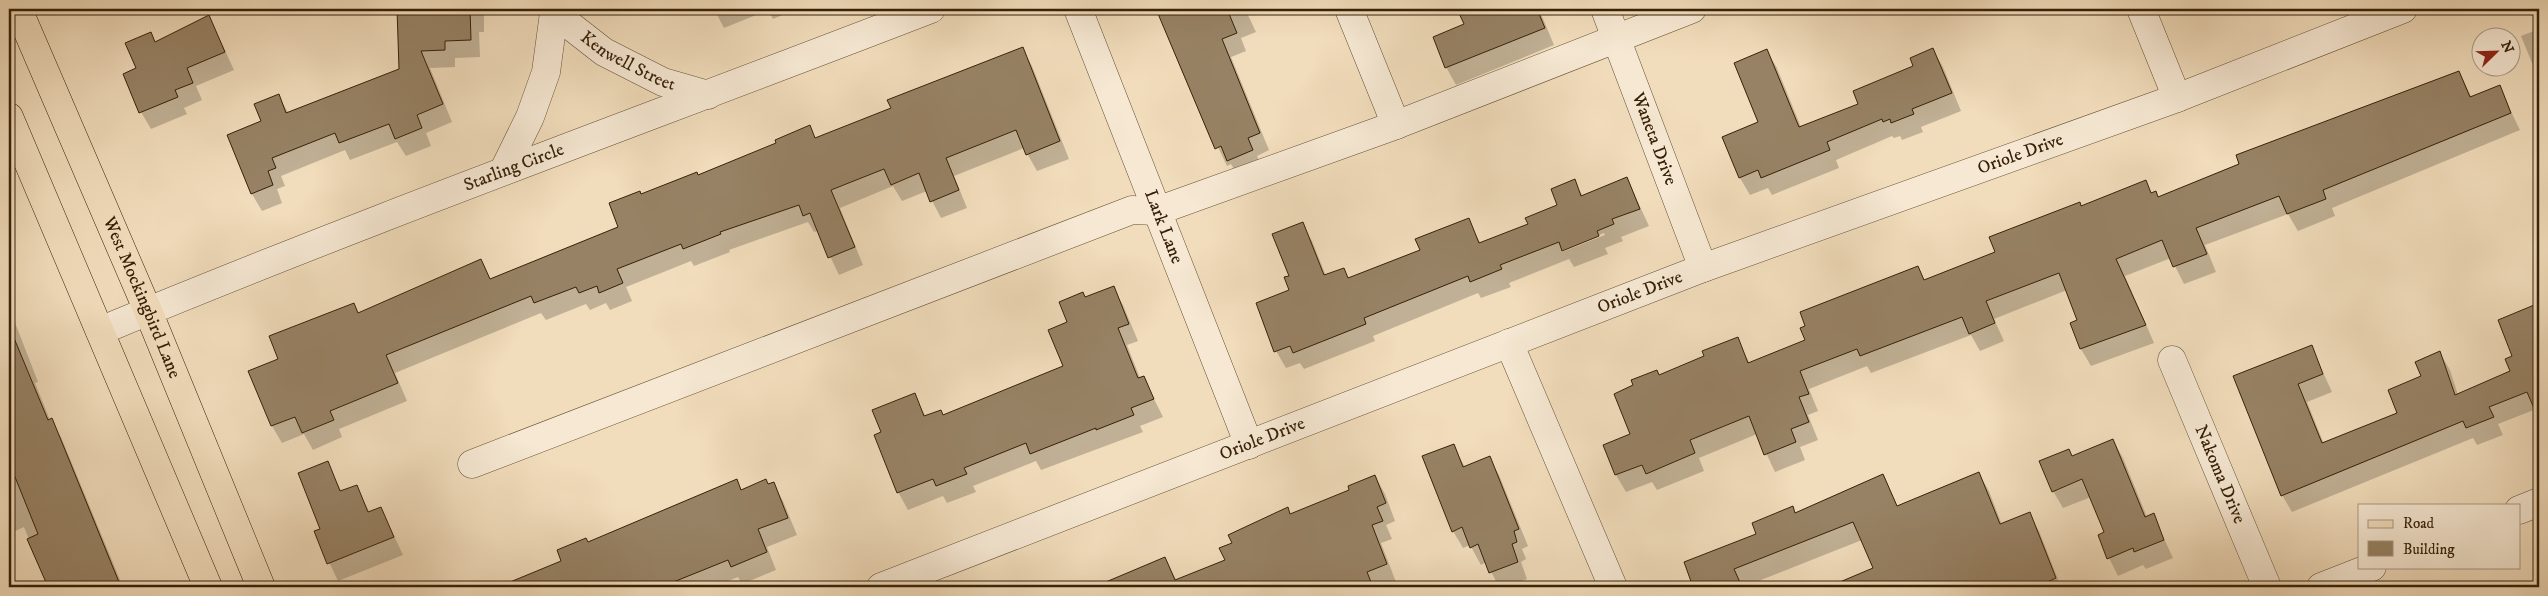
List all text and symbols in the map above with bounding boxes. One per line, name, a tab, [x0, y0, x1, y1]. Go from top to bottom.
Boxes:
street label: Kenwell Street	[576, 27, 678, 96]
north arrow	[2470, 28, 2520, 78]
text: N	[2497, 39, 2518, 57]
street label: Waneta Drive	[1626, 89, 1682, 188]
street label: Oriole Drive	[1975, 129, 2066, 180]
street label: Starling Circle	[461, 139, 567, 197]
street label: Lark Lane	[1139, 187, 1188, 267]
street label: West Mockingbird Lane	[97, 213, 185, 382]
street label: Oriole Drive	[1594, 266, 1686, 319]
street label: Oriole Drive	[1217, 413, 1308, 465]
street label: Nakoma Drive	[2190, 422, 2250, 527]
legend	[2358, 504, 2520, 568]
text: Road	[2403, 514, 2435, 533]
text: Building	[2403, 540, 2455, 559]

